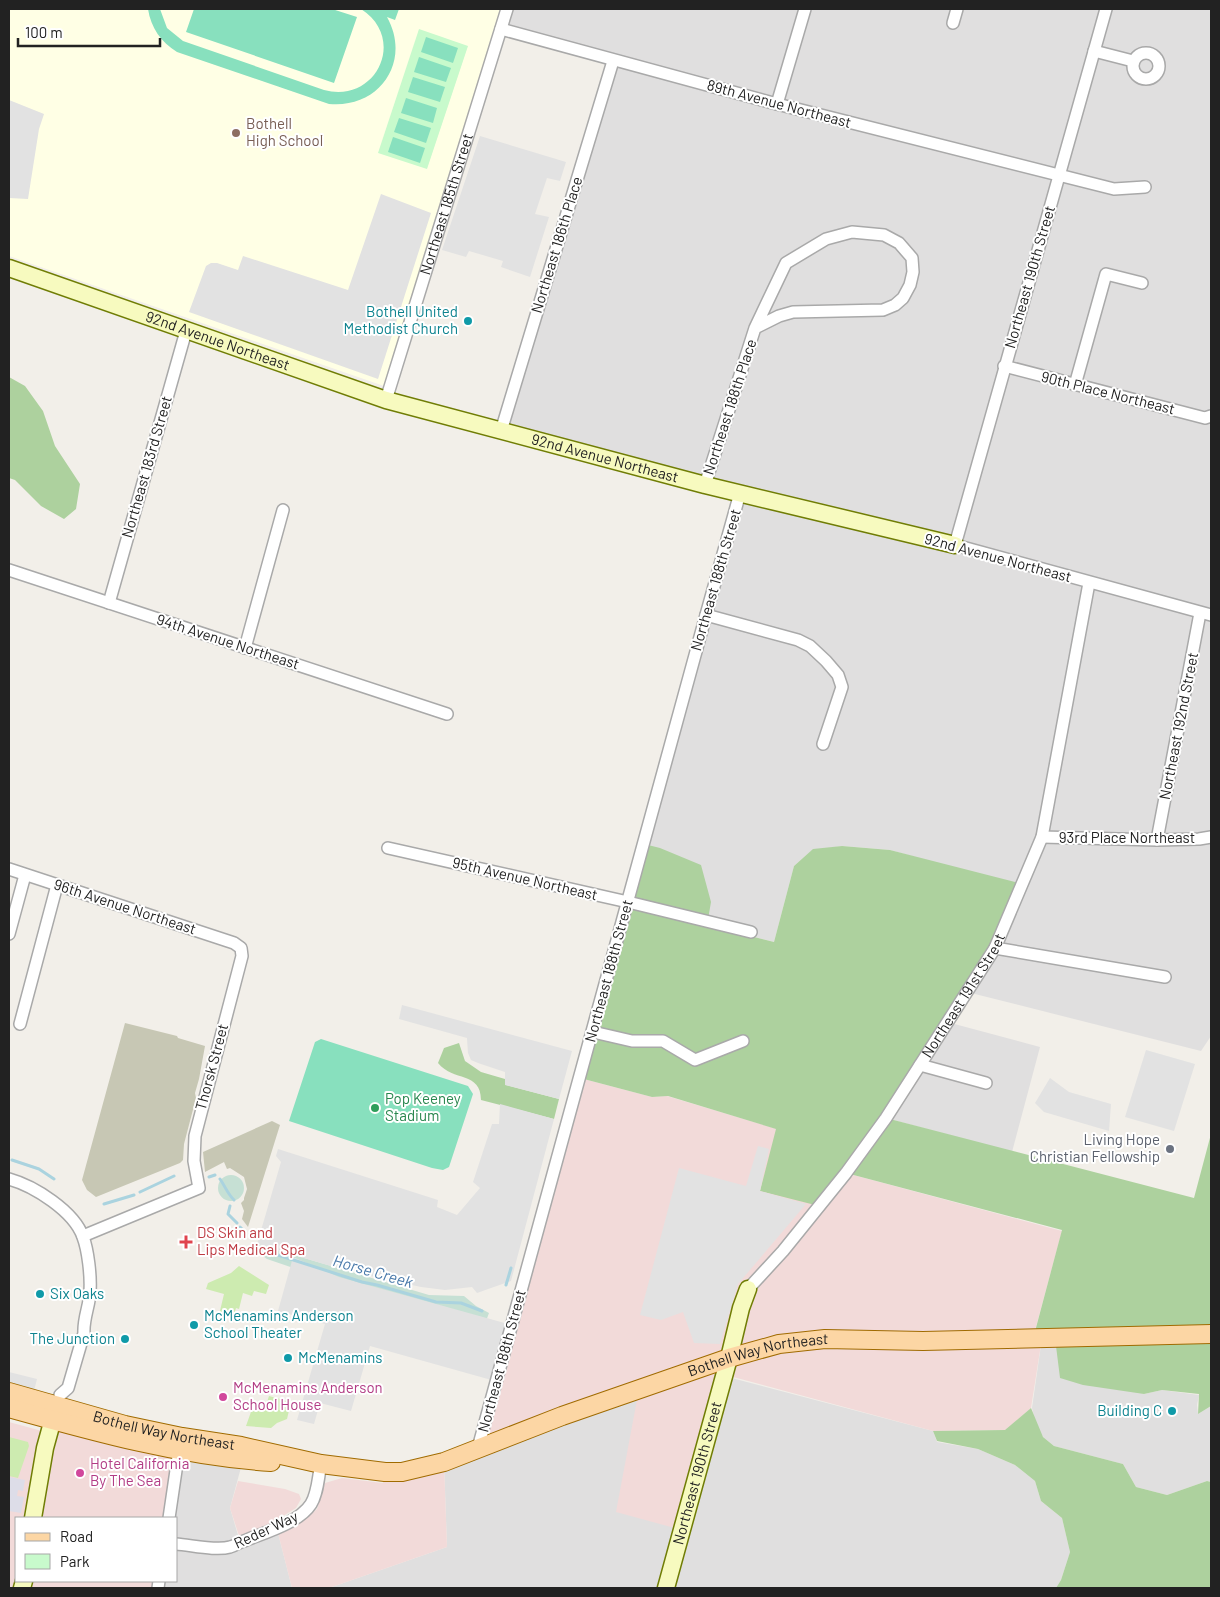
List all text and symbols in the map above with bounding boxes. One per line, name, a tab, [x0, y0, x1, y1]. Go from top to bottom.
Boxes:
scale bar	[18, 15, 160, 47]
text: 100 m	[25, 23, 63, 41]
street label: 89th Avenue Northeast	[705, 75, 853, 131]
place label: Bothell High School	[246, 114, 323, 149]
marker: Bothell High School	[230, 127, 242, 139]
street label: Northeast 185th Street	[415, 131, 476, 277]
street label: Northeast 186th Place	[527, 174, 585, 315]
street label: Northeast 190th Street	[1000, 203, 1058, 350]
place label: Bothell United Methodist Church	[344, 302, 458, 337]
street label: 92nd Avenue Northeast	[143, 307, 292, 374]
marker: Bothell United Methodist Church	[462, 315, 474, 327]
street label: Northeast 188th Place	[699, 336, 760, 477]
street label: 90th Place Northeast	[1039, 367, 1177, 417]
street label: Northeast 183rd Street	[117, 394, 175, 540]
street label: 92nd Avenue Northeast	[530, 429, 681, 486]
street label: Northeast 188th Street	[686, 507, 744, 653]
street label: 92nd Avenue Northeast	[923, 529, 1074, 585]
street label: 94th Avenue Northeast	[155, 609, 302, 673]
street label: Northeast 192nd Street	[1155, 651, 1201, 801]
street label: 93rd Place Northeast	[1059, 828, 1195, 846]
street label: 95th Avenue Northeast	[451, 853, 600, 903]
street label: 96th Avenue Northeast	[52, 875, 199, 938]
street label: Northeast 188th Street	[580, 897, 636, 1044]
street label: Northeast 191st Street	[917, 930, 1008, 1061]
street label: Thorsk Street	[191, 1022, 231, 1112]
place label: Pop Keeney Stadium	[385, 1089, 461, 1124]
marker: Pop Keeney Stadium	[369, 1102, 381, 1114]
place label: Living Hope Christian Fellowship	[1030, 1130, 1160, 1165]
marker: Living Hope Christian Fellowship	[1164, 1143, 1176, 1155]
place label: DS Skin and Lips Medical Spa	[197, 1223, 305, 1258]
marker: DS Skin and Lips Medical Spa	[179, 1235, 193, 1249]
water label: Horse Creek	[331, 1250, 416, 1291]
place label: Six Oaks	[50, 1284, 104, 1302]
street label: Northeast 188th Street	[473, 1287, 529, 1434]
marker: Six Oaks	[34, 1288, 46, 1300]
place label: McMenamins Anderson School Theater	[204, 1306, 354, 1341]
marker: McMenamins Anderson School Theater	[188, 1319, 200, 1331]
place label: The Junction	[29, 1329, 115, 1347]
street label: Bothell Way Northeast	[685, 1329, 829, 1380]
marker: The Junction	[119, 1333, 131, 1345]
place label: McMenamins	[298, 1348, 383, 1366]
marker: McMenamins	[282, 1352, 294, 1364]
place label: McMenamins Anderson School House	[233, 1378, 383, 1413]
marker: McMenamins Anderson School House	[217, 1391, 229, 1403]
street label: Northeast 190th Street	[668, 1399, 725, 1547]
place label: Building C	[1097, 1401, 1162, 1419]
marker: Building C	[1166, 1405, 1178, 1417]
street label: Bothell Way Northeast	[91, 1406, 236, 1453]
place label: Hotel California By The Sea	[90, 1454, 189, 1489]
marker: Hotel California By The Sea	[74, 1467, 86, 1479]
street label: Reder Way	[231, 1506, 301, 1552]
legend	[15, 1517, 178, 1582]
text: Road	[60, 1527, 93, 1545]
text: Park	[60, 1552, 90, 1570]

